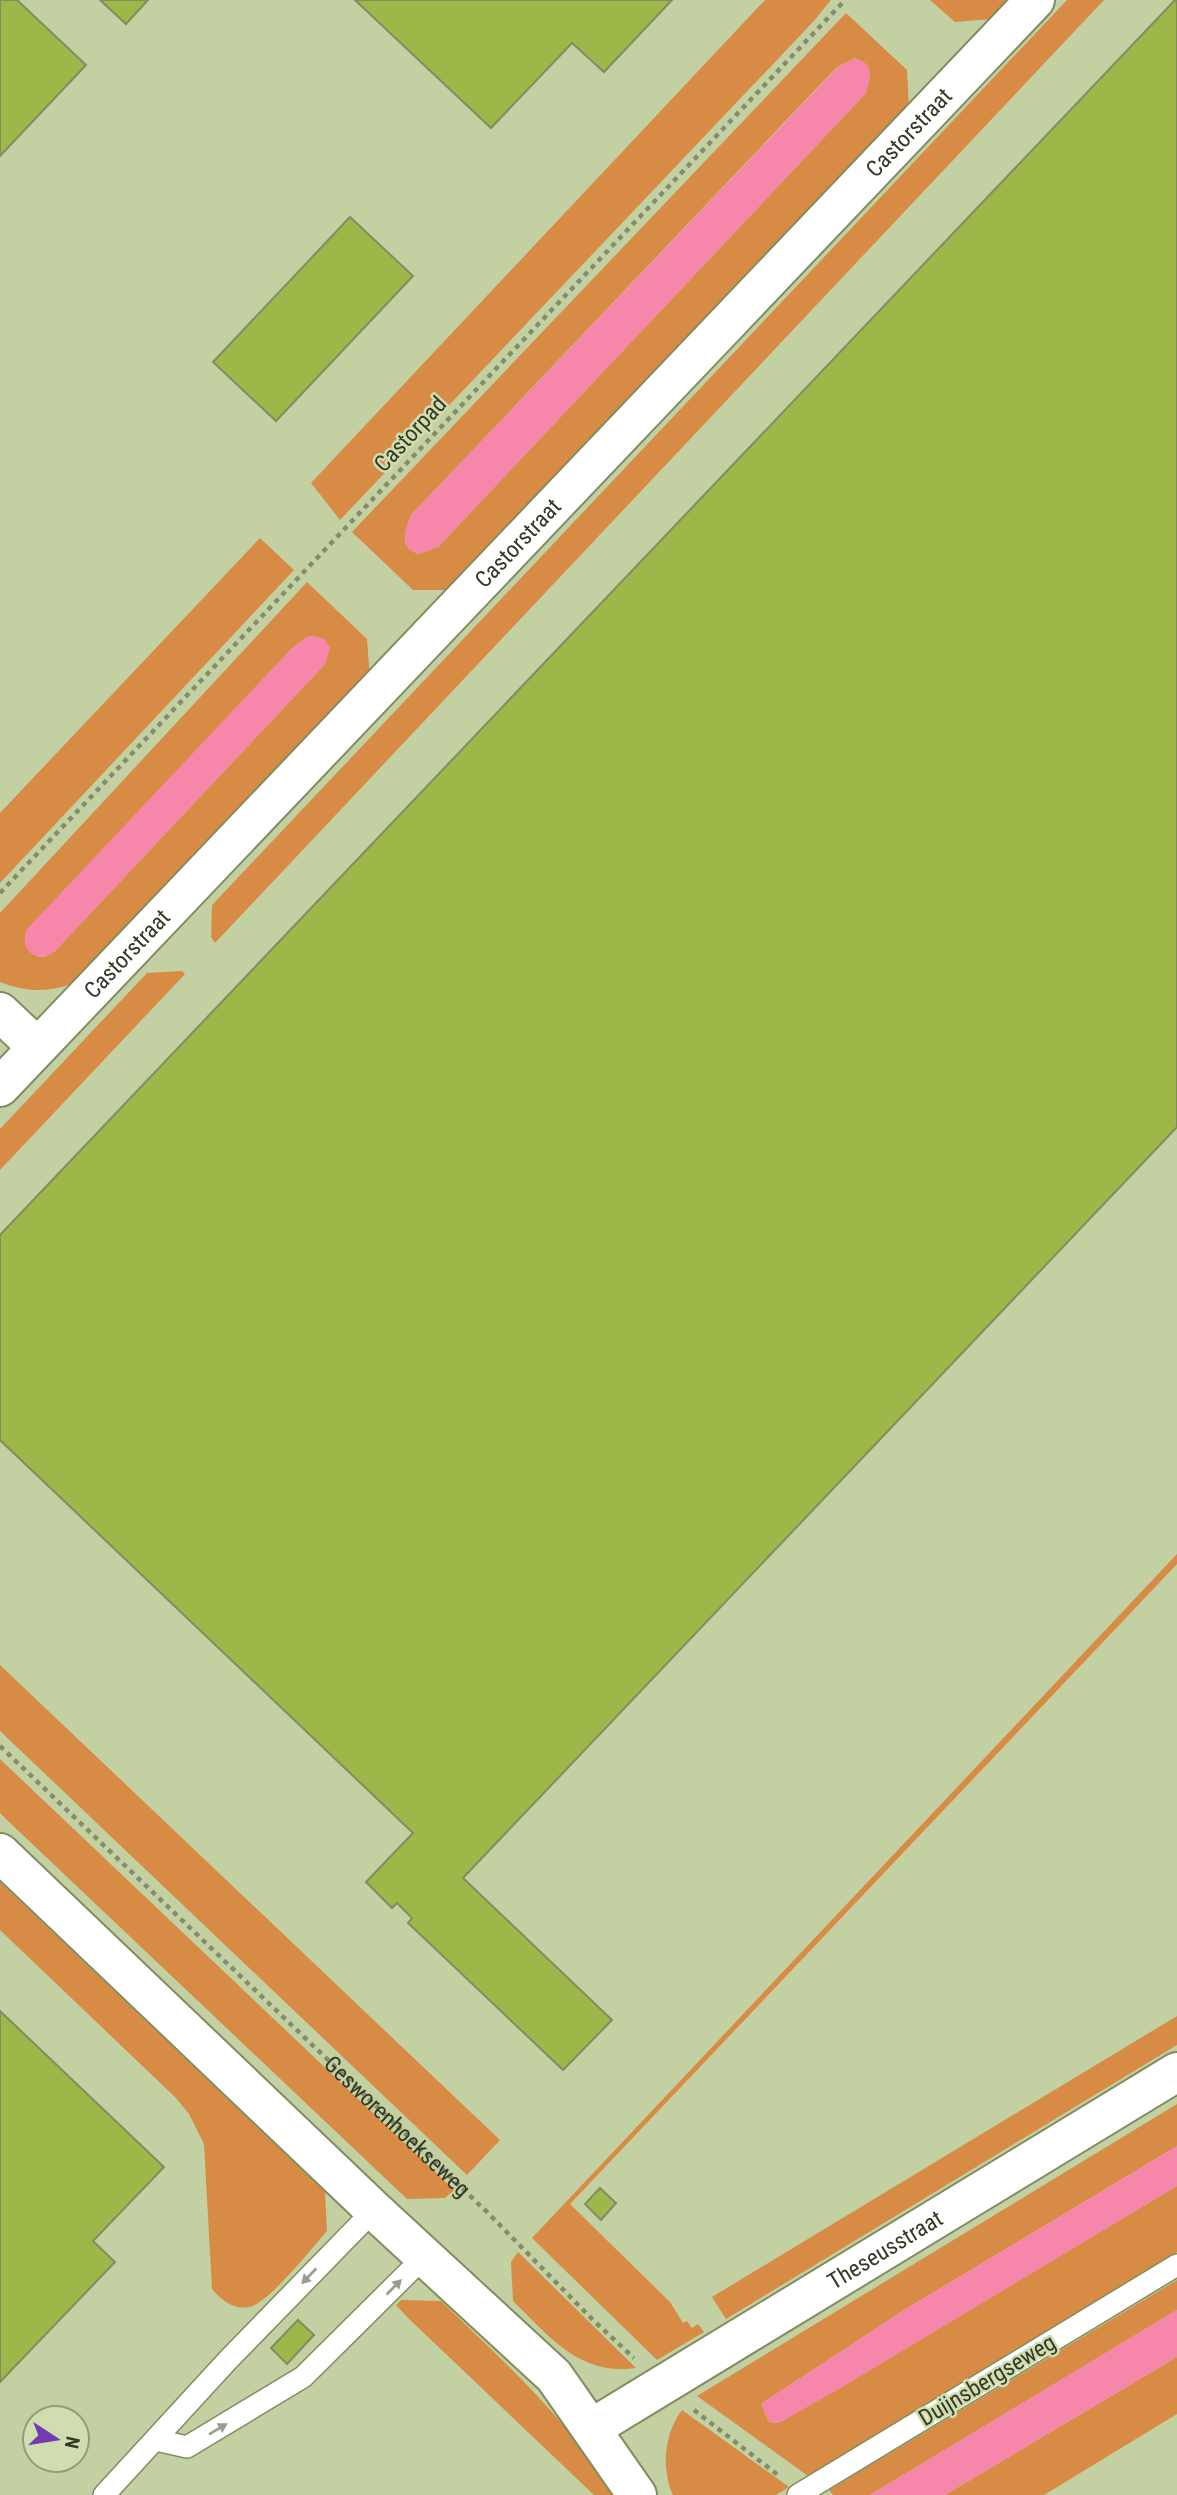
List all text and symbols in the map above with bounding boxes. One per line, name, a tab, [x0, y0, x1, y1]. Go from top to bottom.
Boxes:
street label: Castorstraat	[861, 83, 958, 183]
street label: Castorpad	[369, 391, 452, 478]
street label: Castorstraat	[470, 493, 567, 593]
street label: Castorstraat	[79, 904, 176, 1004]
street label: Gesworenhoekseweg	[318, 2050, 476, 2203]
street label: Theseusstraat	[823, 2205, 948, 2295]
one-way arrow	[302, 2267, 318, 2284]
one-way arrow	[385, 2278, 402, 2295]
street label: Duijnsbergseweg	[914, 2329, 1061, 2432]
north arrow	[21, 2404, 91, 2474]
one-way arrow	[209, 2422, 228, 2435]
text: N	[60, 2434, 85, 2451]

